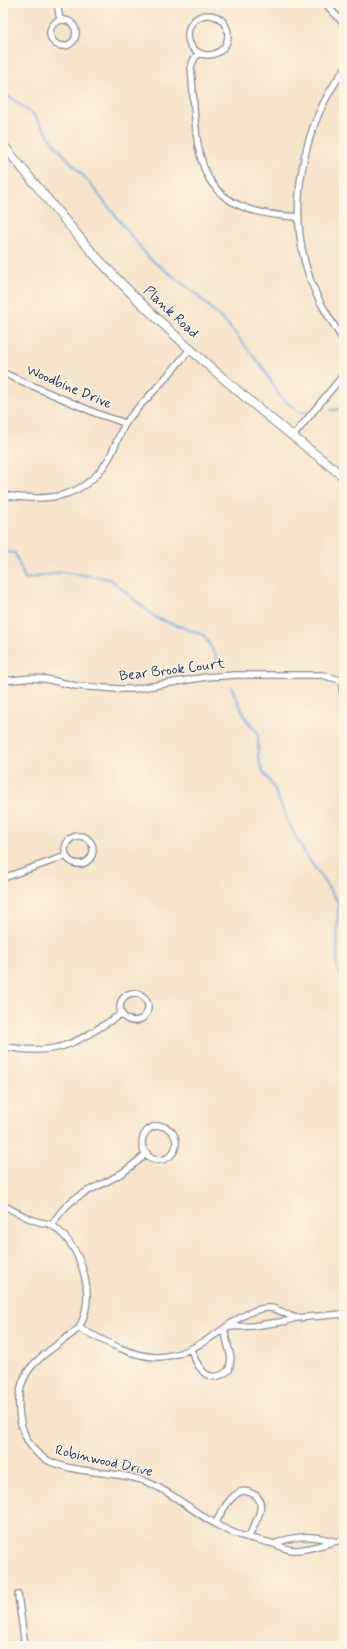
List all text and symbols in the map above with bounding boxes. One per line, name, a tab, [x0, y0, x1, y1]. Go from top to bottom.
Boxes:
street label: Plank Road	[140, 282, 202, 342]
street label: Woodbine Drive	[23, 361, 115, 413]
street label: Bear Brook Court	[118, 655, 227, 685]
street label: Robinwood Drive	[53, 1441, 155, 1481]

